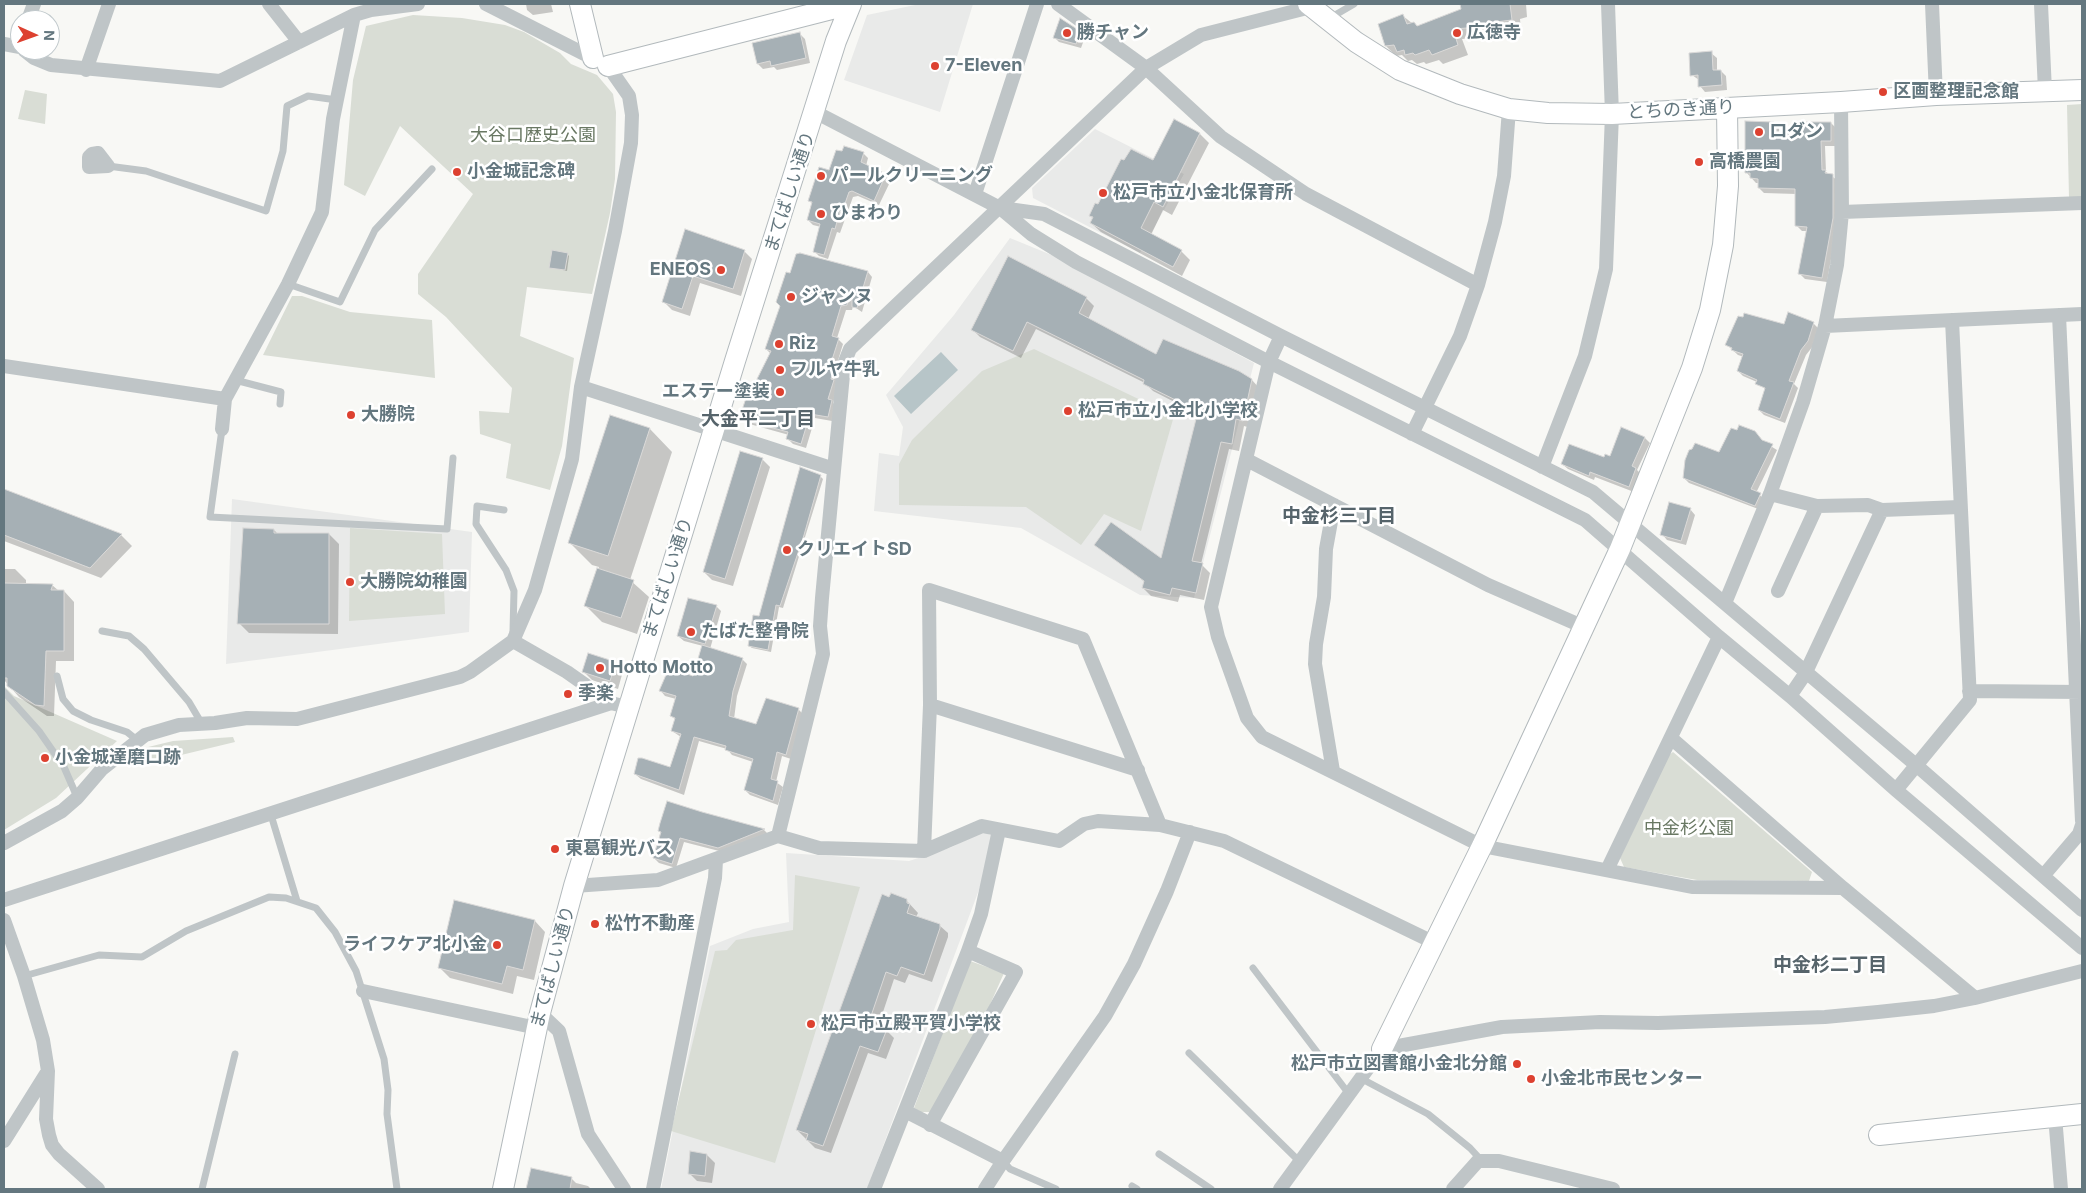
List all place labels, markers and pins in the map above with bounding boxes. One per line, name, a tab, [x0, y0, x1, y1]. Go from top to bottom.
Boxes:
place label: 勝チャン	[1077, 22, 1149, 44]
place label: 広徳寺	[1467, 22, 1521, 44]
marker: 勝チャン	[1061, 27, 1073, 39]
marker: 広徳寺	[1451, 27, 1463, 39]
place label: 7-Eleven	[945, 55, 1022, 77]
marker: 7-Eleven	[929, 60, 941, 72]
place label: 区画整理記念館	[1893, 81, 2019, 103]
marker: 区画整理記念館	[1877, 86, 1889, 98]
place label: ロダン	[1769, 121, 1823, 143]
marker: ロダン	[1753, 126, 1765, 138]
place label: 高橋農園	[1709, 151, 1781, 173]
marker: 高橋農園	[1693, 156, 1705, 168]
place label: 小金城記念碑	[467, 161, 575, 183]
place label: パールクリーニング	[831, 165, 993, 187]
marker: 小金城記念碑	[451, 166, 463, 178]
marker: パールクリーニング	[815, 170, 827, 182]
place label: 松戸市立小金北保育所	[1113, 182, 1293, 204]
marker: 松戸市立小金北保育所	[1097, 187, 1109, 199]
place label: ひまわり	[831, 203, 903, 225]
marker: ひまわり	[815, 208, 827, 220]
place label: ENEOS	[650, 259, 711, 281]
marker: ENEOS	[715, 264, 727, 276]
place label: ジャンヌ	[801, 286, 873, 308]
marker: ジャンヌ	[785, 291, 797, 303]
place label: Riz	[789, 333, 816, 355]
marker: Riz	[773, 338, 785, 350]
place label: フルヤ牛乳	[790, 359, 880, 381]
marker: フルヤ牛乳	[774, 364, 786, 376]
place label: エステー塗装	[662, 381, 770, 403]
marker: エステー塗装	[774, 386, 786, 398]
place label: 松戸市立小金北小学校	[1078, 400, 1258, 422]
place label: 大勝院	[361, 404, 415, 426]
marker: 松戸市立小金北小学校	[1062, 405, 1074, 417]
marker: 大勝院	[345, 409, 357, 421]
place label: クリエイトSD	[797, 539, 912, 561]
marker: クリエイトSD	[781, 544, 793, 556]
place label: 大勝院幼稚園	[360, 571, 468, 593]
marker: 大勝院幼稚園	[344, 576, 356, 588]
place label: たばた整骨院	[701, 621, 809, 643]
marker: たばた整骨院	[685, 626, 697, 638]
place label: Hotto Motto	[610, 657, 713, 679]
marker: Hotto Motto	[594, 662, 606, 674]
place label: 季楽	[578, 683, 614, 705]
marker: 季楽	[562, 688, 574, 700]
place label: 小金城達磨口跡	[55, 747, 181, 769]
marker: 小金城達磨口跡	[39, 752, 51, 764]
place label: 東葛観光バス	[565, 838, 673, 860]
marker: 東葛観光バス	[549, 843, 561, 855]
place label: 松竹不動産	[605, 913, 695, 935]
marker: 松竹不動産	[589, 918, 601, 930]
place label: ライフケア北小金	[343, 934, 487, 956]
marker: ライフケア北小金	[491, 939, 503, 951]
place label: 松戸市立殿平賀小学校	[821, 1013, 1001, 1035]
marker: 松戸市立殿平賀小学校	[805, 1018, 817, 1030]
place label: 松戸市立図書館小金北分館	[1291, 1053, 1507, 1075]
marker: 松戸市立図書館小金北分館	[1511, 1058, 1523, 1070]
place label: 小金北市民センター	[1541, 1068, 1703, 1090]
marker: 小金北市民センター	[1525, 1073, 1537, 1085]

